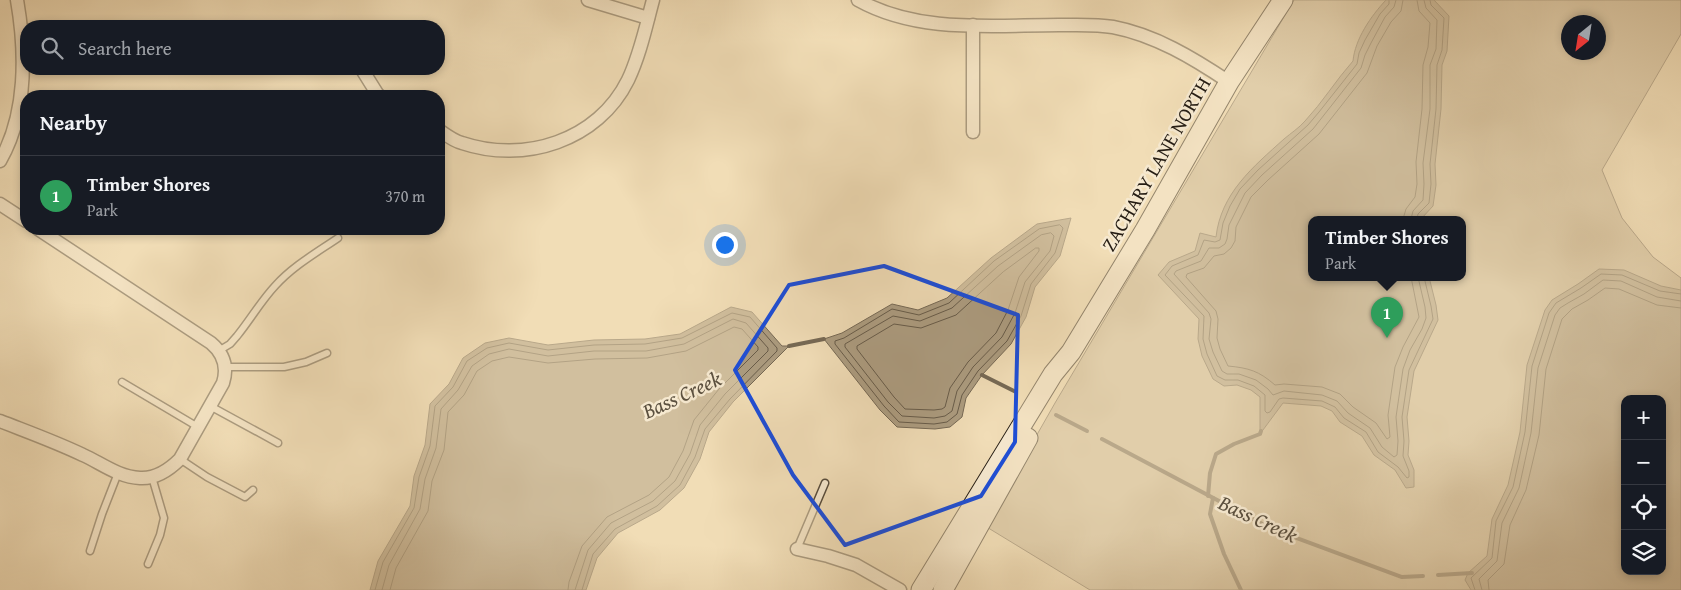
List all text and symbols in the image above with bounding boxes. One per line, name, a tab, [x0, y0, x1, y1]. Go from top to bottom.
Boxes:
north arrow	[1561, 15, 1606, 60]
search box	[20, 20, 445, 75]
icon: search	[38, 34, 66, 62]
text: Search here	[78, 34, 172, 62]
street label: ZACHARY LANE NORTH	[1094, 71, 1217, 256]
text: Nearby	[40, 107, 107, 138]
text: Timber Shores	[87, 170, 210, 198]
text: 1	[52, 184, 60, 208]
text: 370 m	[385, 184, 425, 208]
text: Park	[87, 198, 118, 222]
popup	[1308, 216, 1466, 281]
text: Timber Shores	[1325, 223, 1449, 251]
your location	[712, 232, 738, 258]
text: Park	[1325, 251, 1356, 275]
pin: 1	[1371, 297, 1403, 338]
water label: Bass Creek	[636, 363, 727, 427]
map controls	[1621, 395, 1666, 575]
button: +	[1621, 395, 1666, 440]
button: −	[1621, 440, 1666, 485]
button: locate	[1621, 485, 1666, 530]
water label: Bass Creek	[1213, 486, 1303, 550]
button: layers	[1621, 530, 1666, 575]

